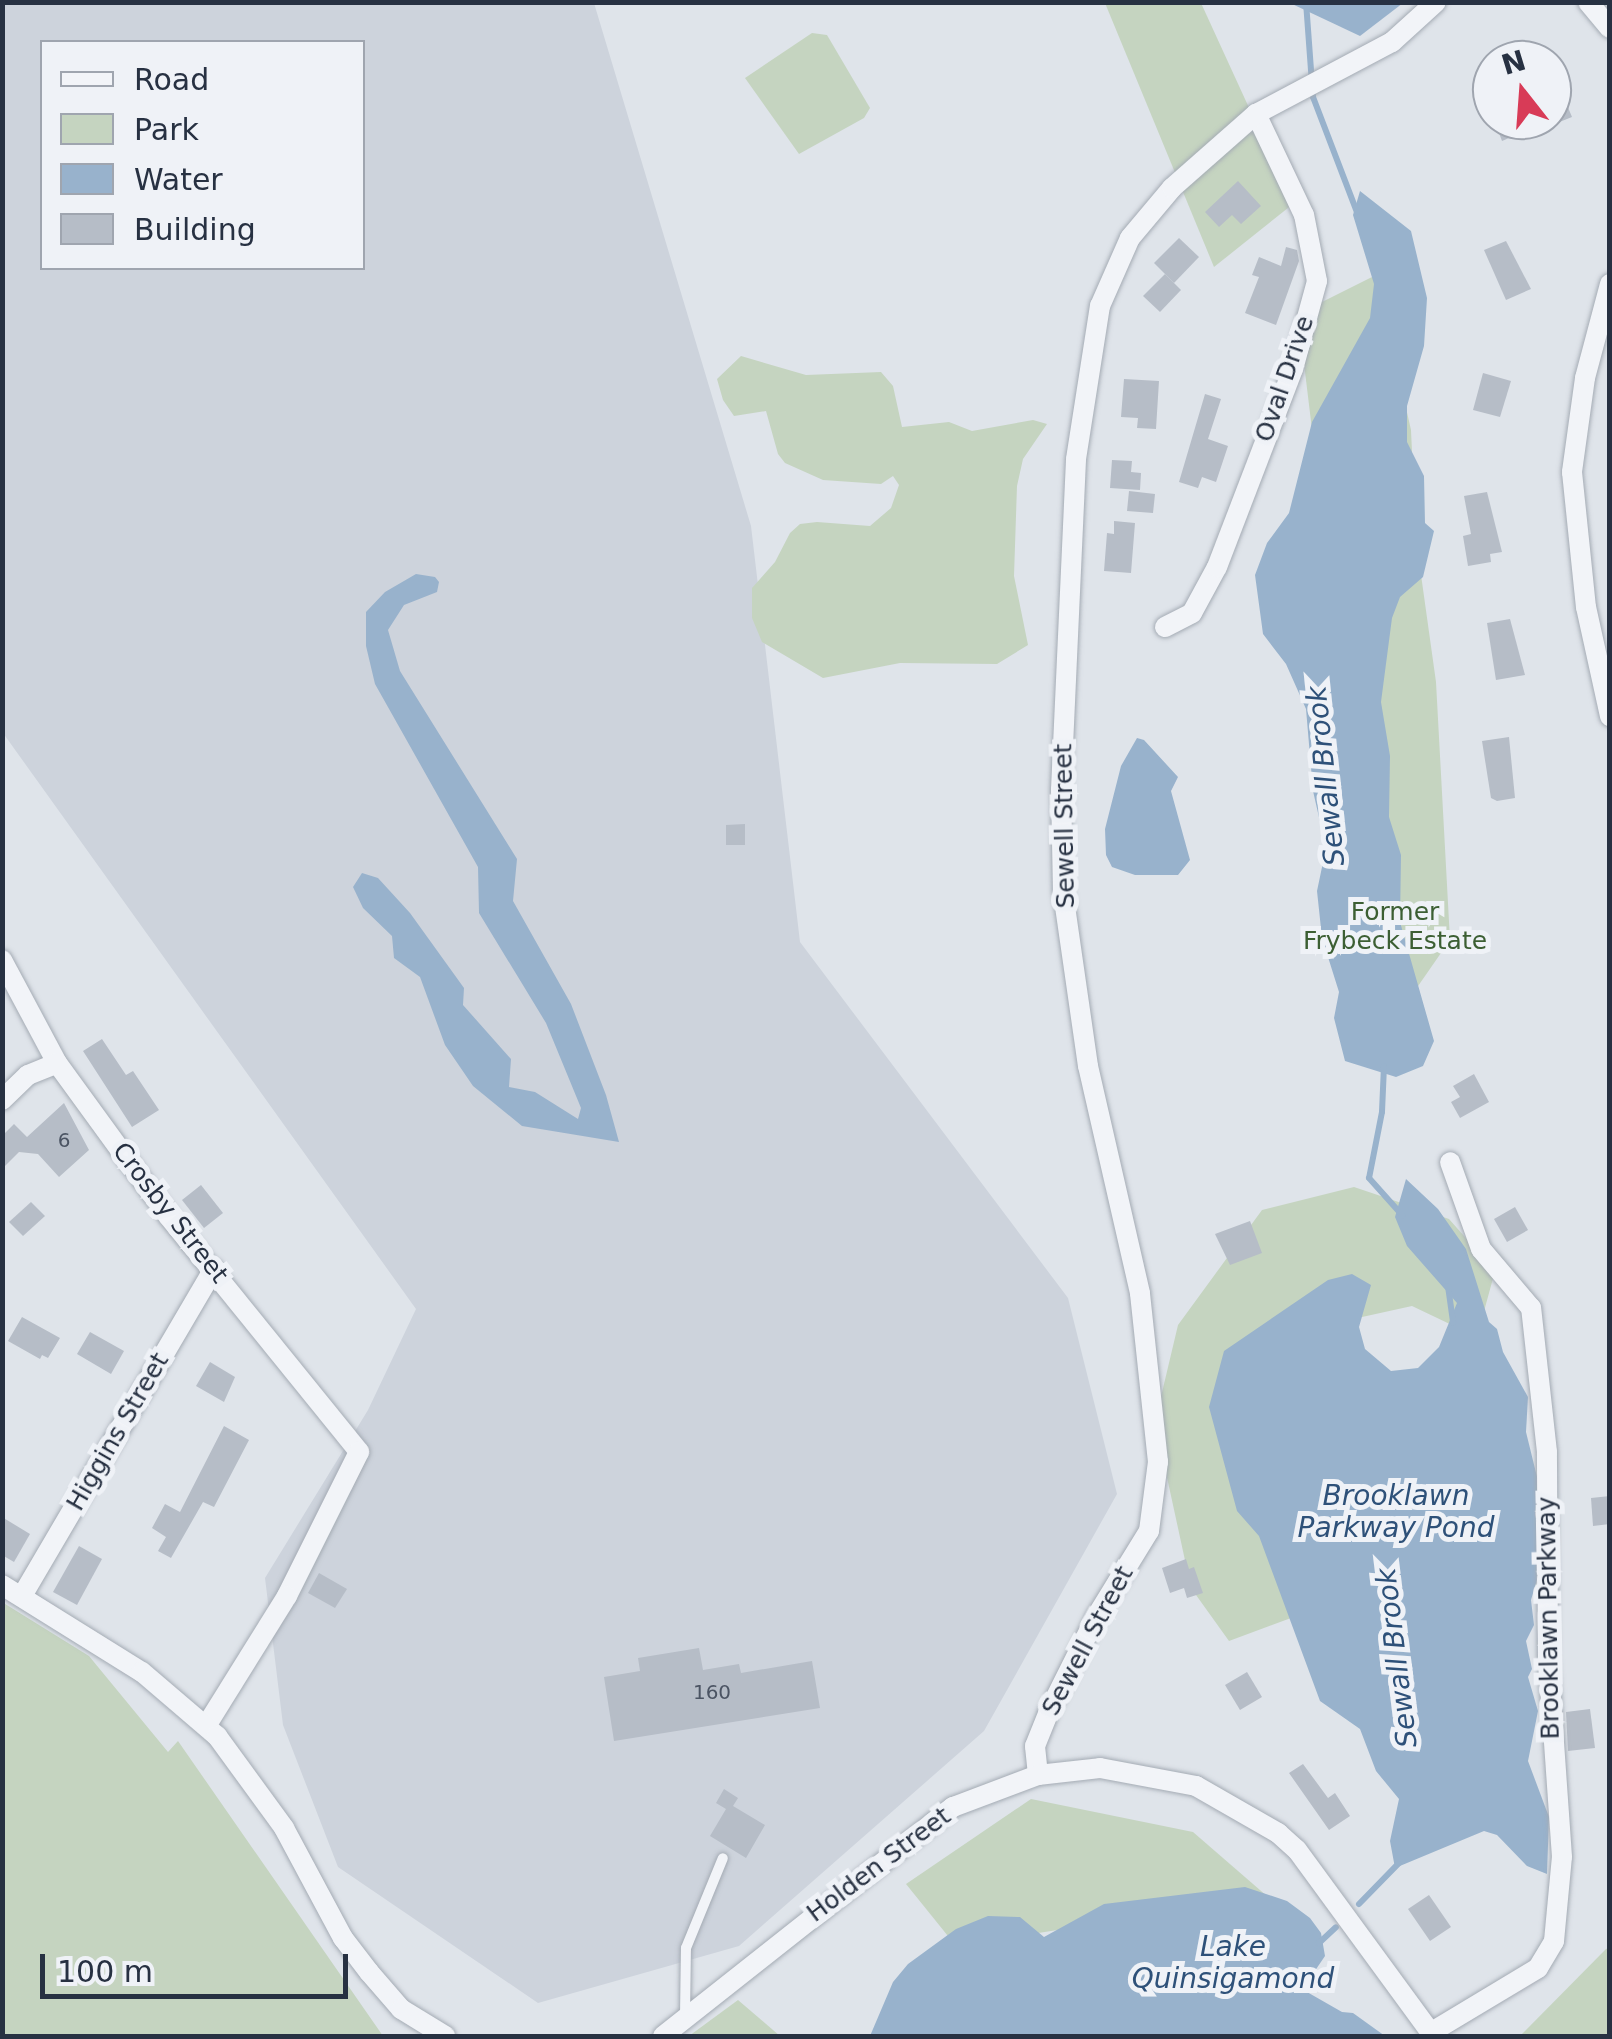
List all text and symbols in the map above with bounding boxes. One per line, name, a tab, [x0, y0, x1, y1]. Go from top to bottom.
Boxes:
legend	[40, 40, 365, 270]
north arrow	[1472, 40, 1572, 140]
text: N	[1498, 44, 1530, 82]
text: Road	[134, 62, 209, 97]
text: Park	[134, 112, 199, 147]
text: Water	[134, 162, 223, 197]
text: Building	[134, 212, 256, 247]
street label: Oval Drive	[1249, 312, 1321, 446]
water label: Sewall Brook	[1300, 684, 1352, 868]
street label: Sewell Street	[1049, 743, 1081, 909]
park label: Former Frybeck Estate	[1303, 898, 1487, 957]
house number: 6	[58, 1128, 70, 1152]
street label: Crosby Street	[106, 1137, 234, 1289]
street label: Higgins Street	[61, 1348, 175, 1516]
water label: Brooklawn Parkway Pond	[1298, 1479, 1494, 1545]
street label: Brooklawn Parkway	[1532, 1496, 1566, 1740]
street label: Sewell Street	[1036, 1561, 1140, 1721]
water label: Sewall Brook	[1369, 1566, 1425, 1750]
house number: 160	[693, 1680, 731, 1704]
street label: Holden Street	[801, 1801, 957, 1929]
water label: Lake Quinsigamond	[1132, 1930, 1334, 1996]
scale bar	[45, 1934, 352, 1996]
text: 100 m	[57, 1954, 153, 1989]

